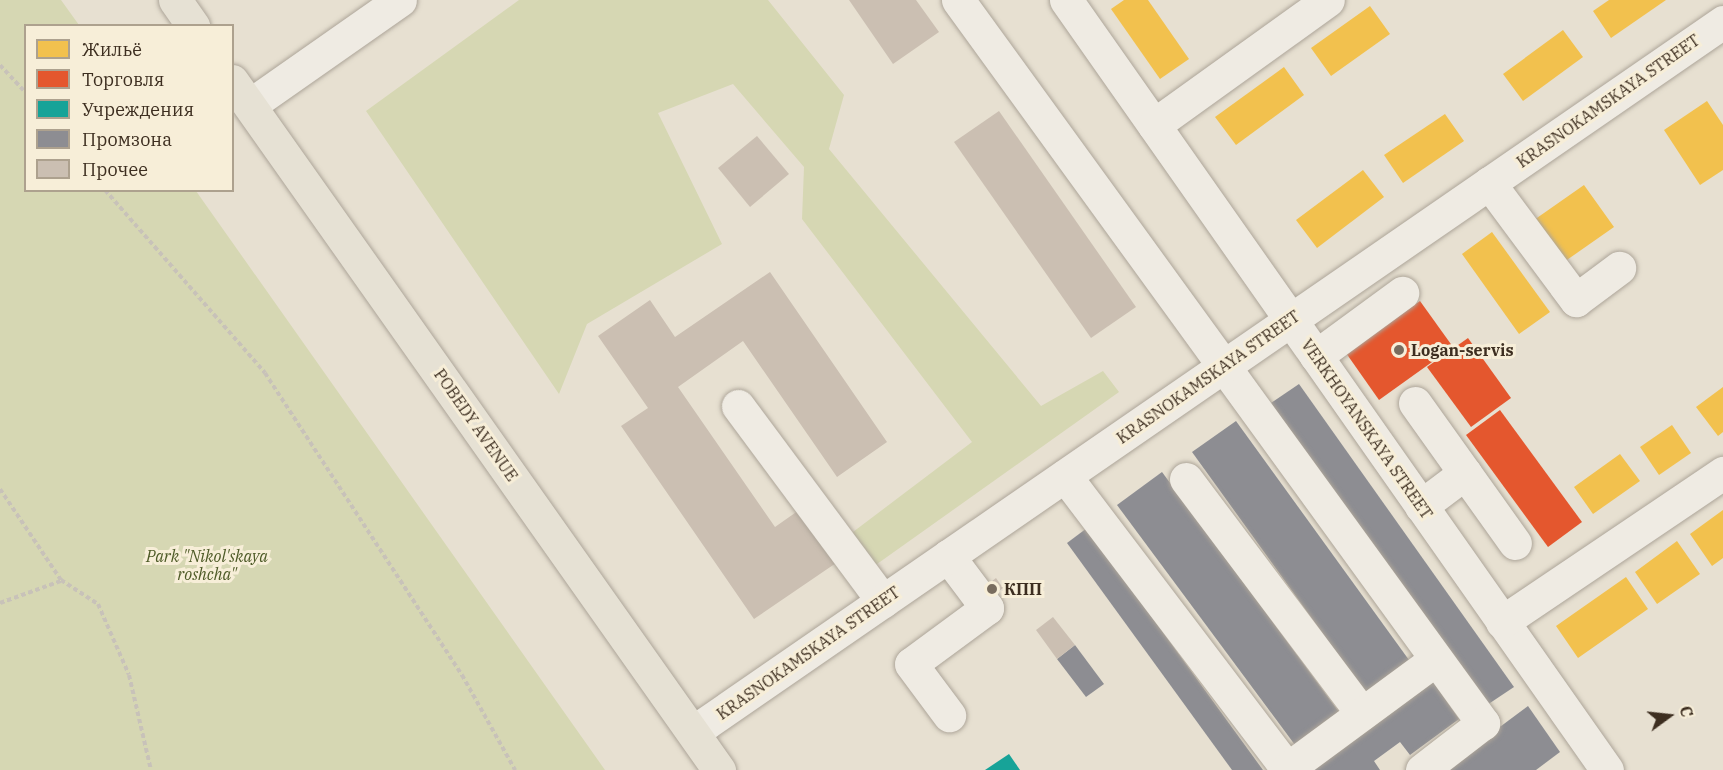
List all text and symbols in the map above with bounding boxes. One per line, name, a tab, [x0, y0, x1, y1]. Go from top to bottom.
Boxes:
legend	[24, 24, 234, 192]
street label: KRASNOKAMSKAYA STREET	[1513, 30, 1703, 172]
text: Жильё	[82, 38, 142, 61]
text: Торговля	[82, 68, 164, 91]
text: Учреждения	[82, 98, 194, 121]
text: Промзона	[82, 128, 172, 151]
text: Прочее	[82, 158, 148, 181]
street label: KRASNOKAMSKAYA STREET	[1113, 306, 1303, 448]
street label: VERKHOYANSKAYA STREET	[1297, 335, 1437, 523]
place label: Logan-servis	[1411, 340, 1514, 360]
marker: Logan-servis	[1392, 343, 1406, 357]
street label: POBEDY AVENUE	[430, 365, 522, 485]
park label: Park "Nikol'skaya roshcha"	[146, 546, 268, 584]
place label: КПП	[1004, 579, 1042, 599]
street label: KRASNOKAMSKAYA STREET	[713, 582, 903, 724]
marker: КПП	[985, 582, 999, 596]
north arrow	[1639, 686, 1699, 746]
text: С	[1675, 704, 1697, 719]

